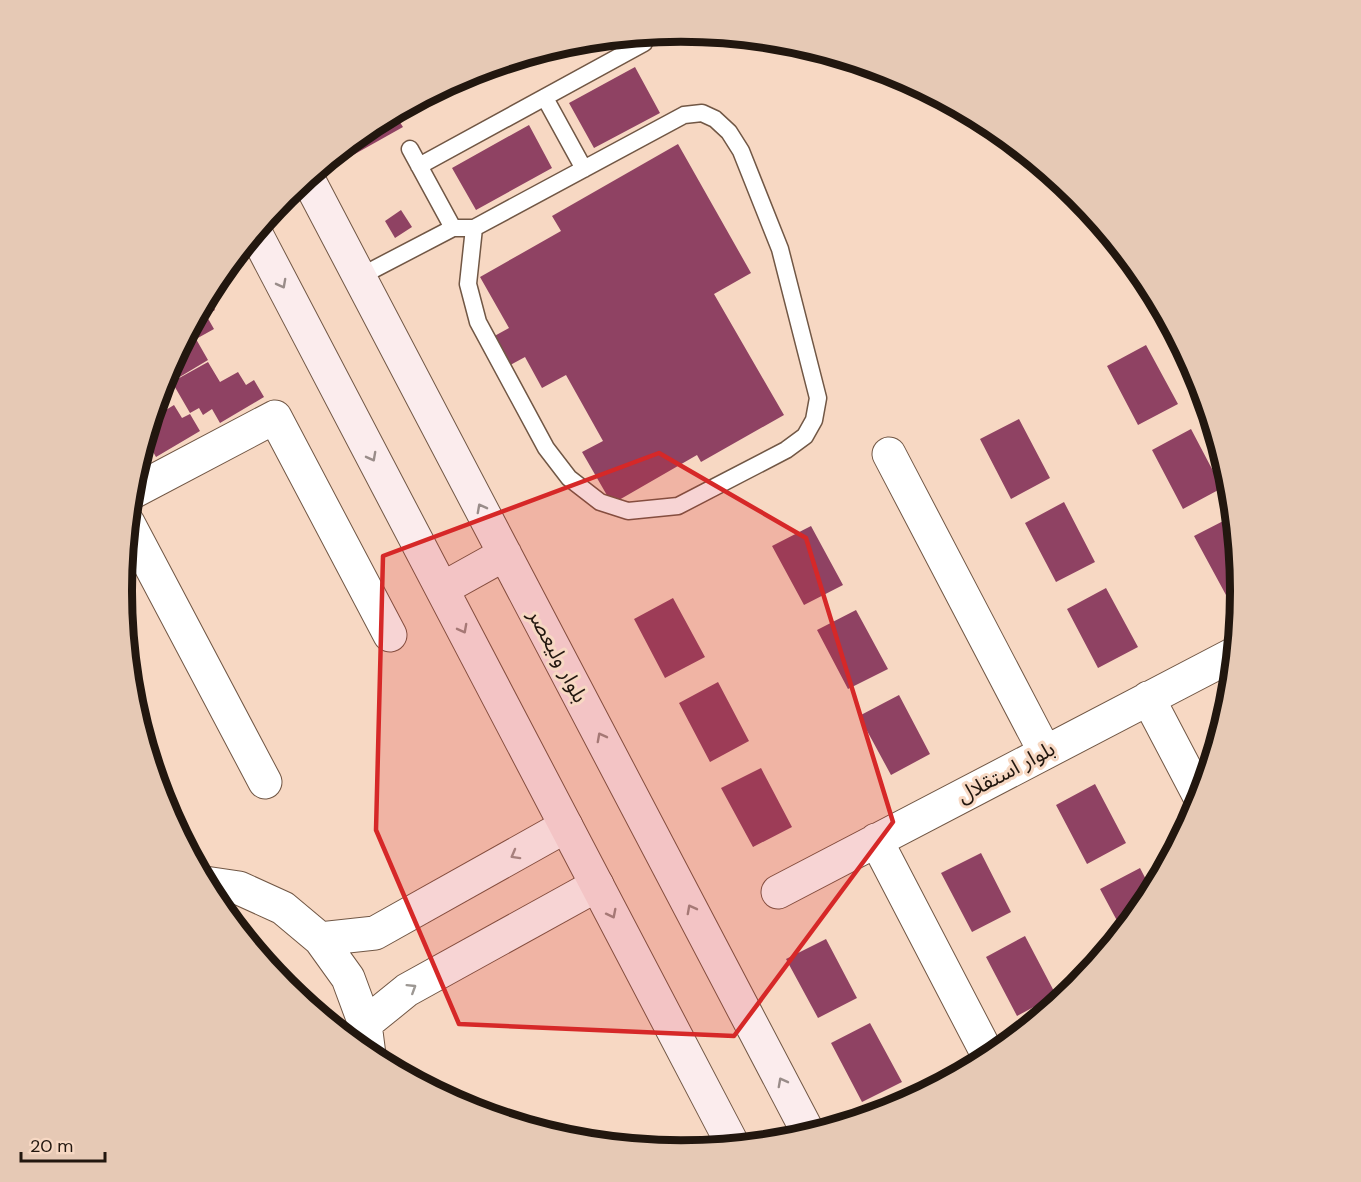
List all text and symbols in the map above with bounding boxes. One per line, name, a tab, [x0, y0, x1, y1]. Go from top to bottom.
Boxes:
one-way arrow	[275, 278, 286, 288]
one-way arrow	[365, 451, 376, 461]
one-way arrow	[477, 504, 488, 515]
street label: بلوار ولیعصر	[521, 604, 594, 708]
one-way arrow	[456, 623, 467, 634]
one-way arrow	[597, 732, 608, 743]
street label: بلوار استقلال	[952, 735, 1060, 809]
one-way arrow	[511, 848, 521, 859]
one-way arrow	[687, 905, 699, 916]
one-way arrow	[605, 908, 616, 918]
one-way arrow	[406, 984, 416, 996]
one-way arrow	[778, 1078, 789, 1088]
scale bar	[21, 1125, 105, 1163]
text: 20 m	[30, 1134, 73, 1158]

